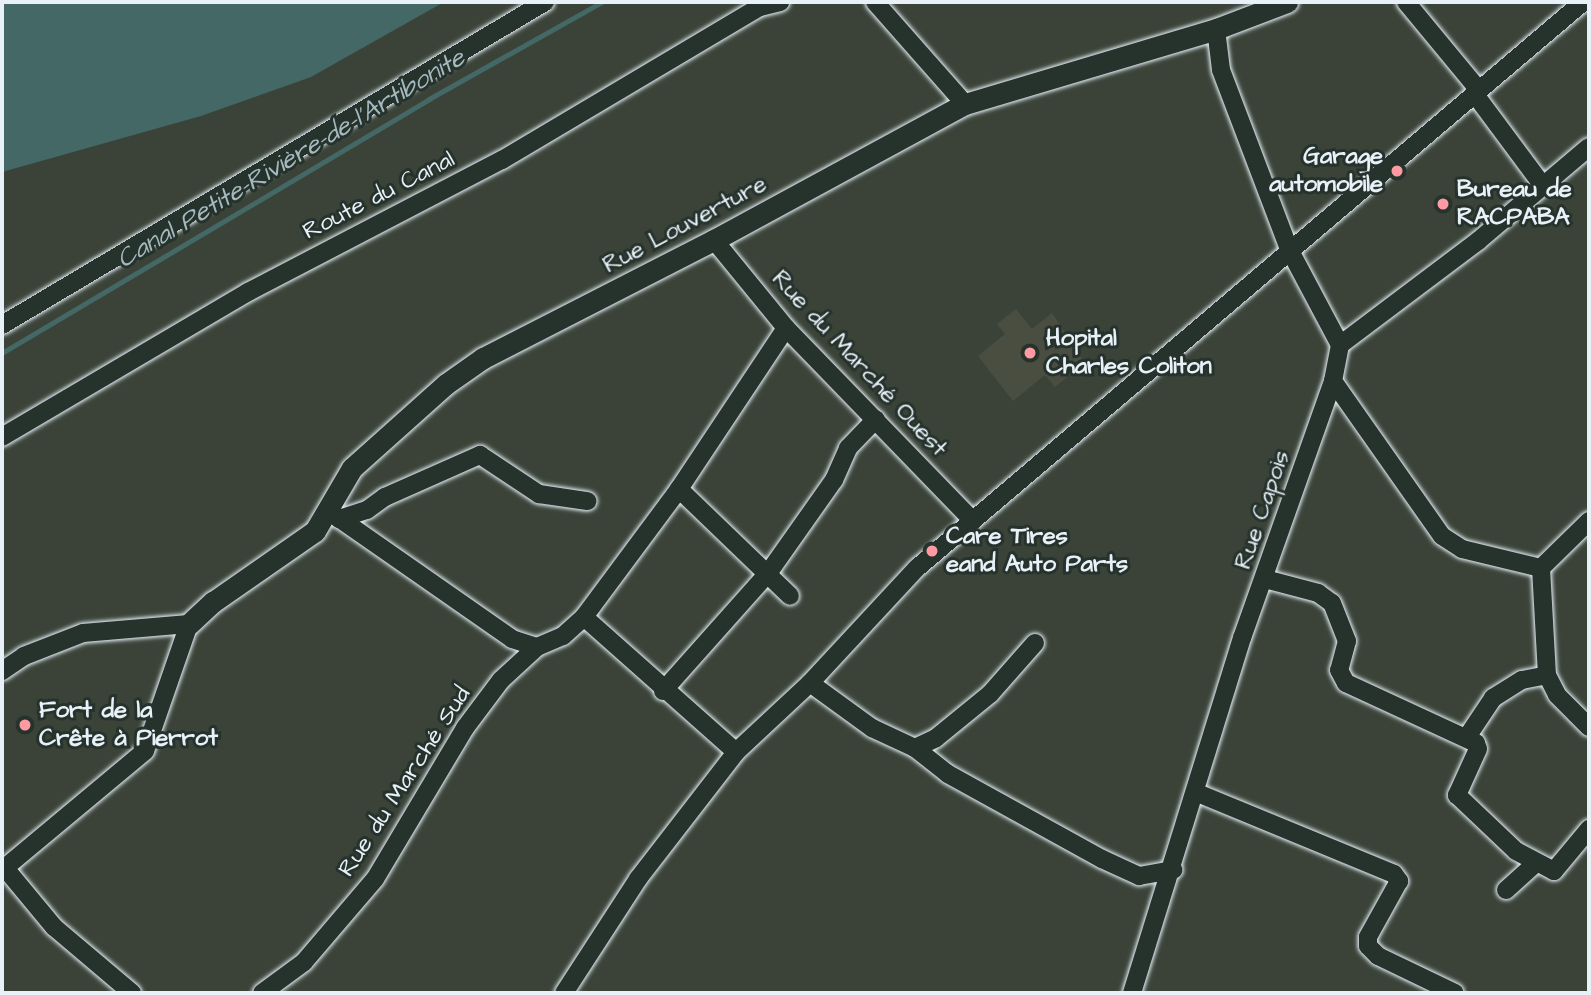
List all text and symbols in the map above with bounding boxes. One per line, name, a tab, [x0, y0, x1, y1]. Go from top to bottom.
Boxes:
water label: Canal Petite-Rivière-de-l'Artibonite	[111, 42, 471, 276]
place label: Garage automobile	[1269, 143, 1383, 199]
street label: Route du Canal	[298, 145, 460, 247]
marker: Garage automobile	[1389, 163, 1405, 179]
street label: Rue Louverture	[598, 170, 772, 280]
place label: Bureau de RACPABA	[1457, 176, 1572, 232]
marker: Bureau de RACPABA	[1435, 196, 1451, 212]
street label: Rue du Marché Ouest	[765, 265, 953, 463]
place label: Hopital Charles Coliton	[1046, 325, 1212, 381]
marker: Hopital Charles Coliton	[1020, 343, 1040, 363]
street label: Rue Capois	[1229, 447, 1297, 573]
place label: Care Tires eand Auto Parts	[946, 523, 1128, 579]
marker: Care Tires eand Auto Parts	[924, 543, 940, 559]
street label: Rue du Marché Sud	[333, 682, 477, 882]
place label: Fort de la Crête à Pierrot	[39, 697, 218, 753]
marker: Fort de la Crête à Pierrot	[17, 717, 33, 733]

